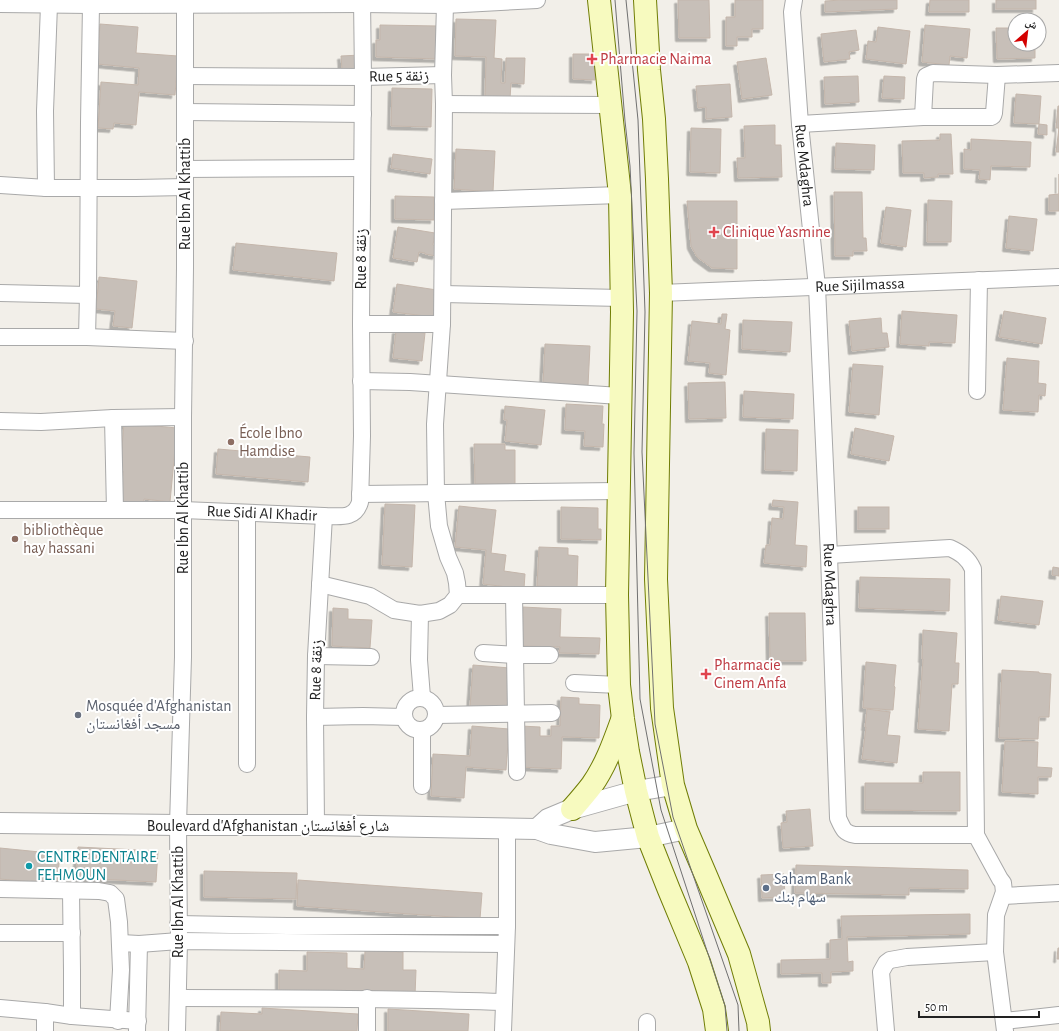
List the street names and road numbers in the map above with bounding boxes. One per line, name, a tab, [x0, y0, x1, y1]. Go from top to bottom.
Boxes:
street label: Rue 5 زنقة	[369, 67, 429, 86]
street label: Rue Mdaghra	[792, 123, 817, 208]
street label: Rue Ibn Al Khattib	[177, 138, 193, 250]
street label: Rue 8 زنقة	[353, 229, 370, 289]
street label: Rue Sijilmassa	[815, 275, 905, 295]
street label: Rue Ibn Al Khattib	[175, 462, 191, 574]
street label: Rue Sidi Al Khadir	[206, 503, 318, 524]
street label: Rue Mdaghra	[820, 542, 839, 626]
street label: Rue 8 زنقة	[307, 639, 326, 701]
street label: Boulevard d'Afghanistan شارع أفغانستان	[147, 816, 389, 836]
street label: Rue Ibn Al Khattib	[170, 846, 186, 958]

